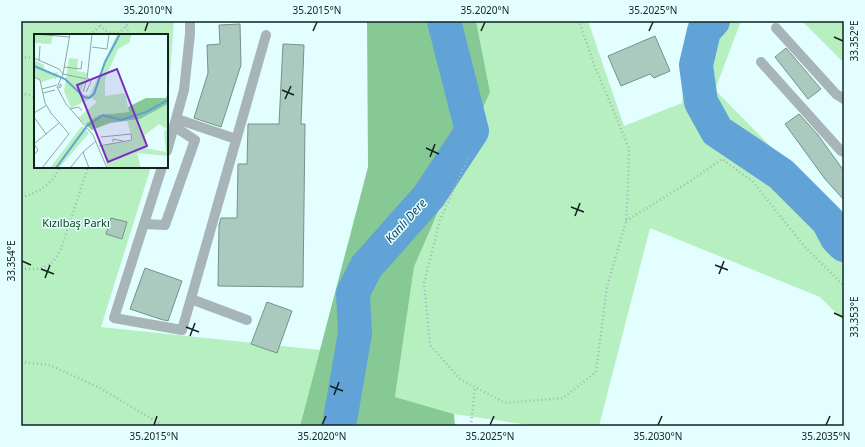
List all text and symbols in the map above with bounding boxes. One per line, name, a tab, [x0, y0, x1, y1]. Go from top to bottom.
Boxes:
text: 35.2010°N	[124, 3, 172, 17]
text: 35.2015°N	[293, 3, 341, 17]
text: 35.2020°N	[461, 3, 509, 17]
text: 35.2025°N	[629, 3, 677, 17]
text: 33.352°E	[847, 20, 861, 62]
inset map	[34, 34, 168, 168]
water label: Kanlı Dere	[381, 195, 430, 247]
park label: Kızılbaş Parkı	[42, 215, 110, 230]
text: 33.354°E	[4, 240, 18, 282]
text: 33.353°E	[847, 296, 861, 338]
text: 35.2015°N	[130, 429, 178, 443]
text: 35.2020°N	[298, 429, 346, 443]
text: 35.2025°N	[466, 429, 514, 443]
text: 35.2030°N	[634, 429, 682, 443]
text: 35.2035°N	[802, 429, 850, 443]

